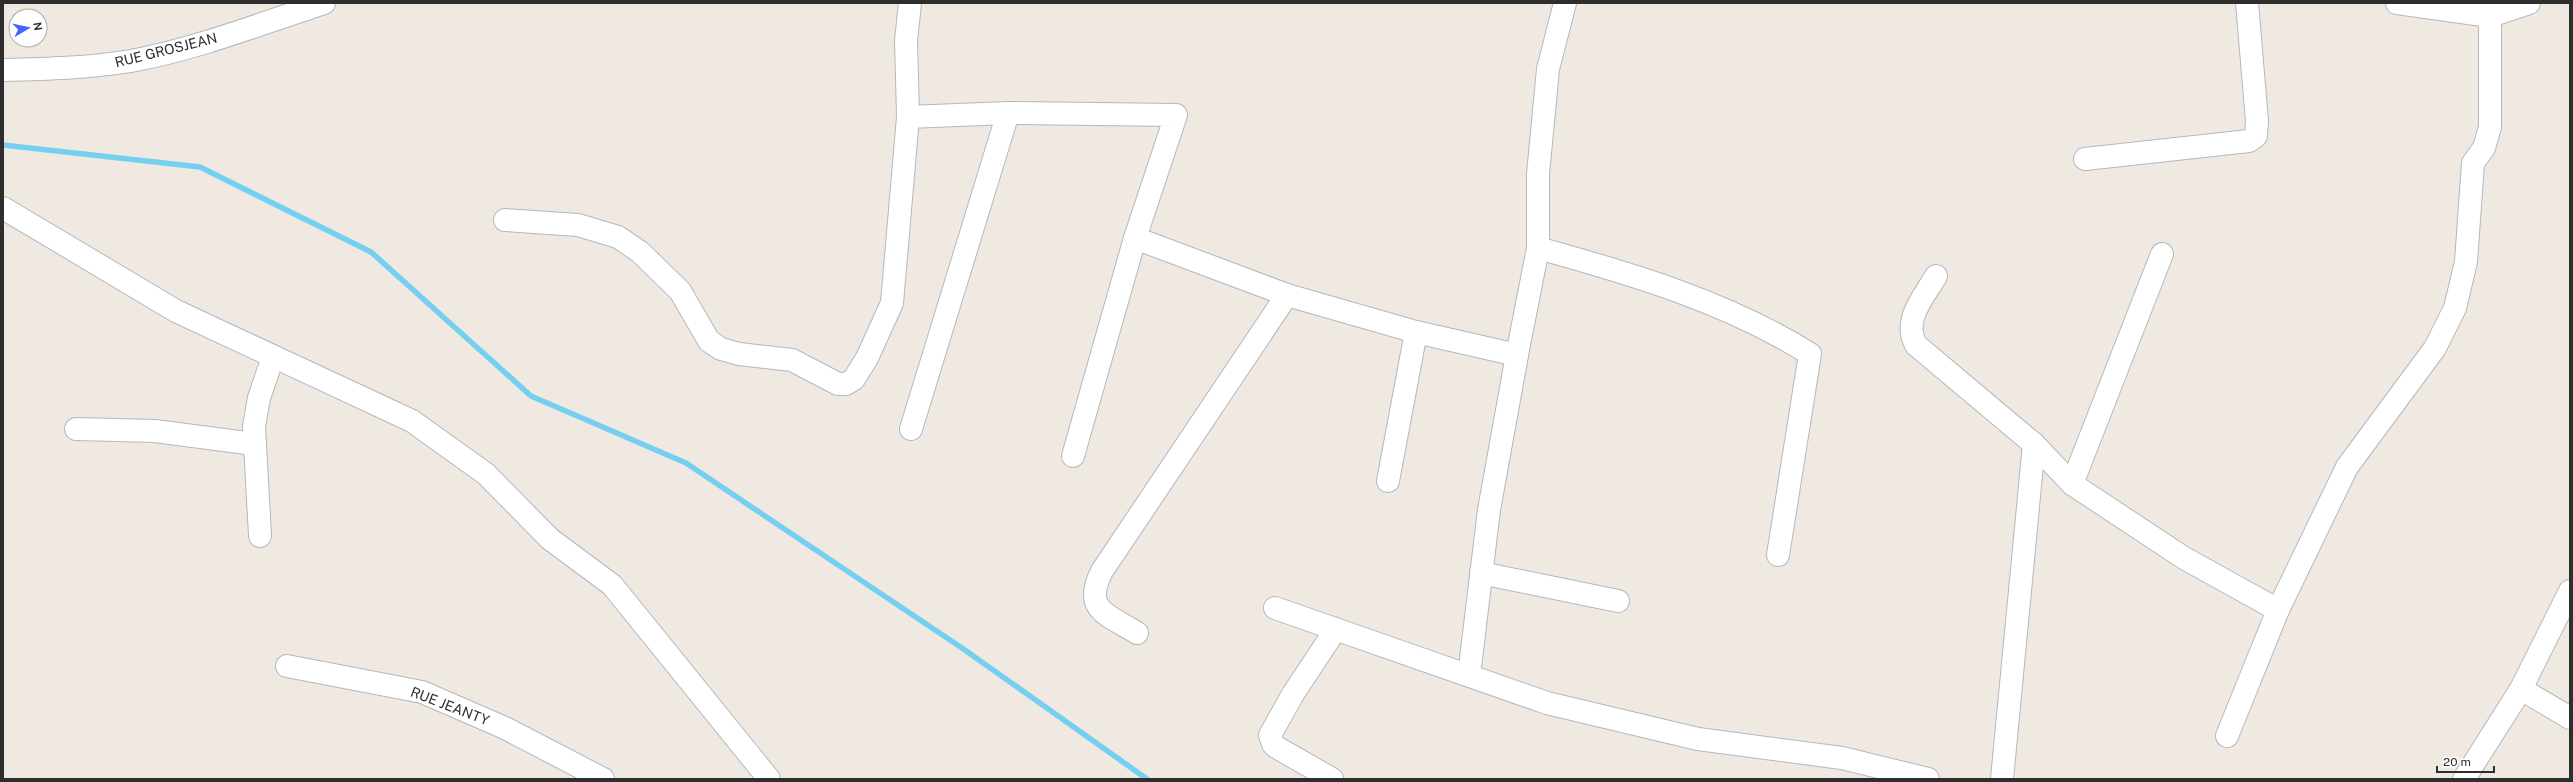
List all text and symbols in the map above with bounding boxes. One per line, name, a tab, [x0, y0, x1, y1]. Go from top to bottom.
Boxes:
north arrow	[8, 8, 48, 48]
text: N	[31, 21, 44, 32]
street label: RUE GROSJEAN	[113, 30, 219, 70]
street label: RUE JEANTY	[408, 684, 492, 729]
scale bar	[2437, 748, 2494, 774]
text: 20 m	[2443, 755, 2471, 769]

